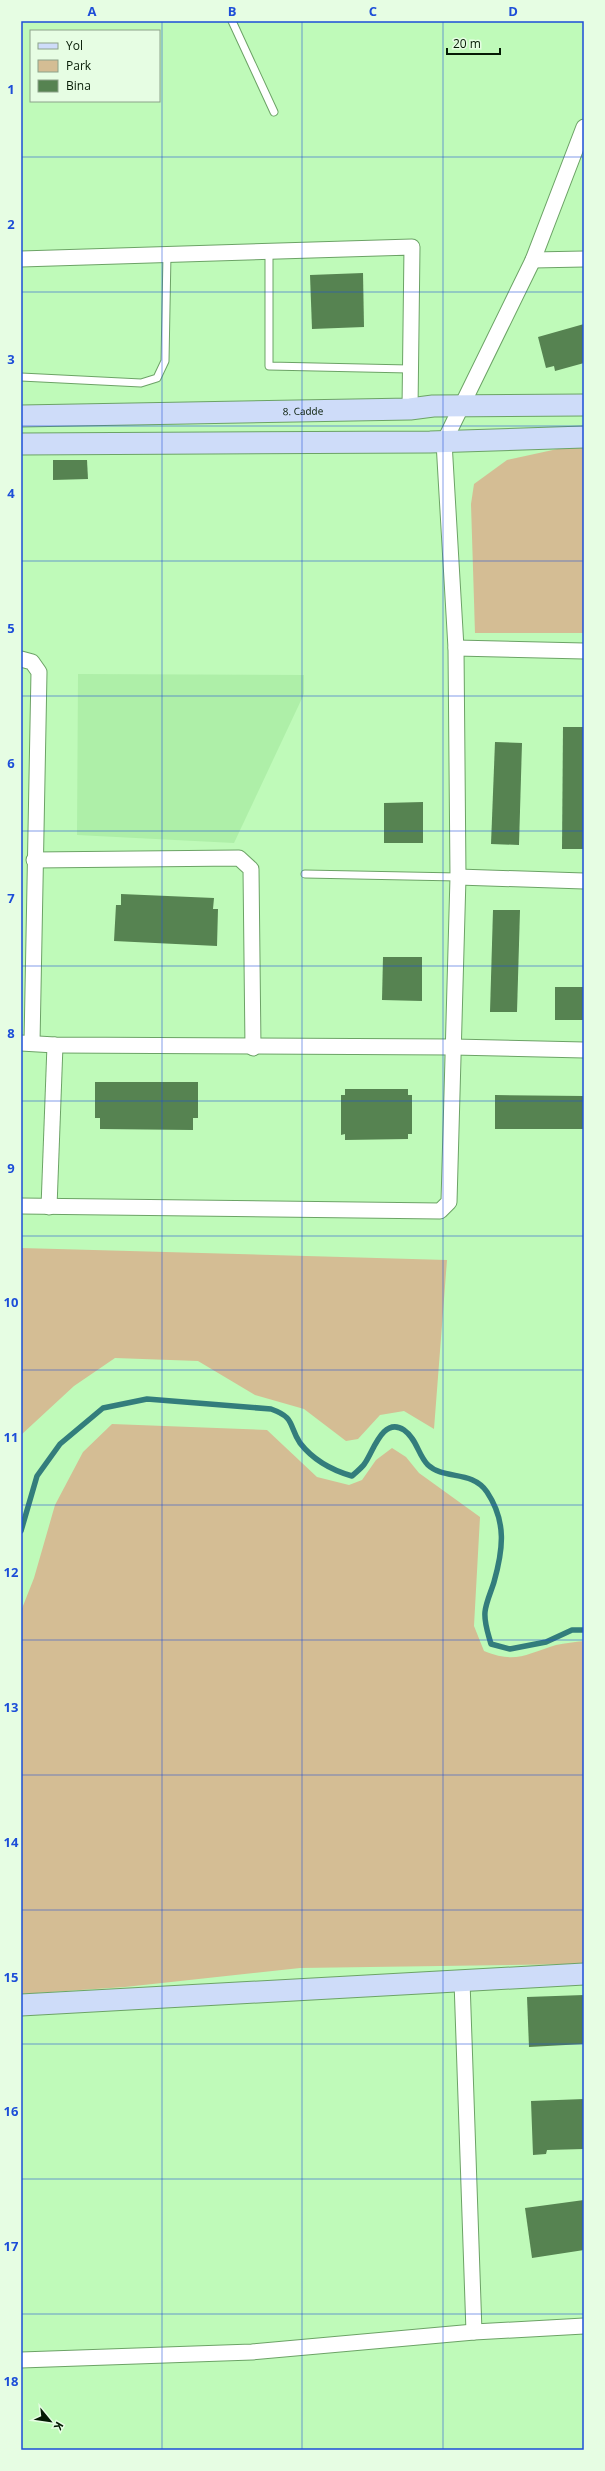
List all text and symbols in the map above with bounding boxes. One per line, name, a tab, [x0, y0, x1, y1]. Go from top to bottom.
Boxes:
text: A	[88, 2, 97, 20]
text: B	[228, 2, 237, 20]
text: C	[369, 2, 377, 20]
text: D	[508, 2, 518, 20]
legend	[30, 30, 160, 102]
scale bar	[447, 30, 500, 56]
text: 20 m	[453, 35, 481, 52]
text: Yol	[66, 37, 83, 54]
text: Park	[66, 57, 92, 74]
text: Bina	[66, 77, 91, 94]
text: 1	[7, 80, 15, 98]
text: 2	[7, 215, 15, 233]
text: 3	[7, 350, 15, 368]
street label: 8. Cadde	[282, 404, 324, 418]
text: 4	[7, 484, 15, 502]
text: 5	[7, 619, 15, 637]
text: 6	[7, 754, 15, 772]
text: 7	[7, 889, 15, 907]
text: 8	[7, 1024, 15, 1042]
text: 9	[7, 1159, 15, 1177]
text: 10	[4, 1293, 18, 1311]
text: 11	[4, 1428, 18, 1446]
text: 12	[4, 1563, 19, 1581]
text: 13	[4, 1698, 18, 1716]
text: 14	[4, 1833, 19, 1851]
text: 15	[4, 1968, 18, 1986]
text: 16	[4, 2102, 19, 2120]
text: 17	[4, 2237, 19, 2255]
text: 18	[4, 2372, 18, 2390]
north arrow	[30, 2401, 70, 2441]
text: K	[51, 2419, 68, 2434]

